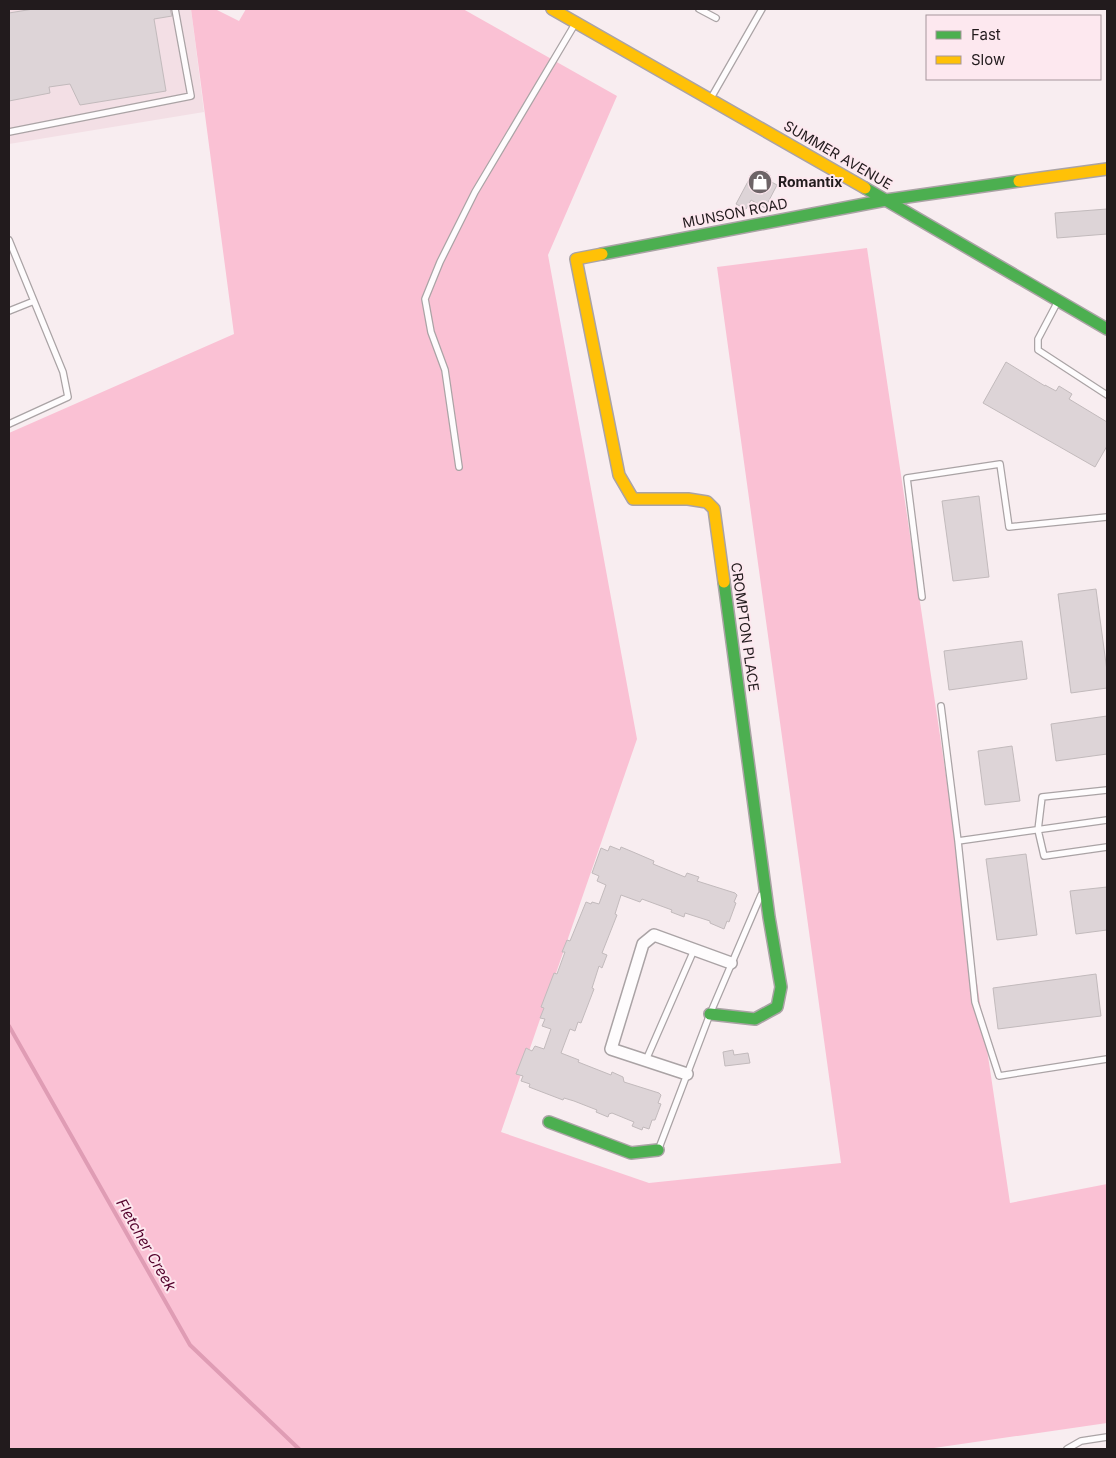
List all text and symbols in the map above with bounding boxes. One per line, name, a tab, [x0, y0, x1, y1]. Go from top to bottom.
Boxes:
legend	[926, 15, 1101, 80]
text: Fast	[971, 25, 1001, 44]
text: Slow	[971, 50, 1005, 69]
street label: SUMMER AVENUE	[781, 117, 895, 192]
shop icon: Romantix	[747, 169, 773, 195]
place label: Romantix	[778, 173, 842, 190]
street label: MUNSON ROAD	[681, 194, 789, 231]
street label: CROMPTON PLACE	[728, 561, 763, 692]
water label: Fletcher Creek	[112, 1195, 181, 1295]

